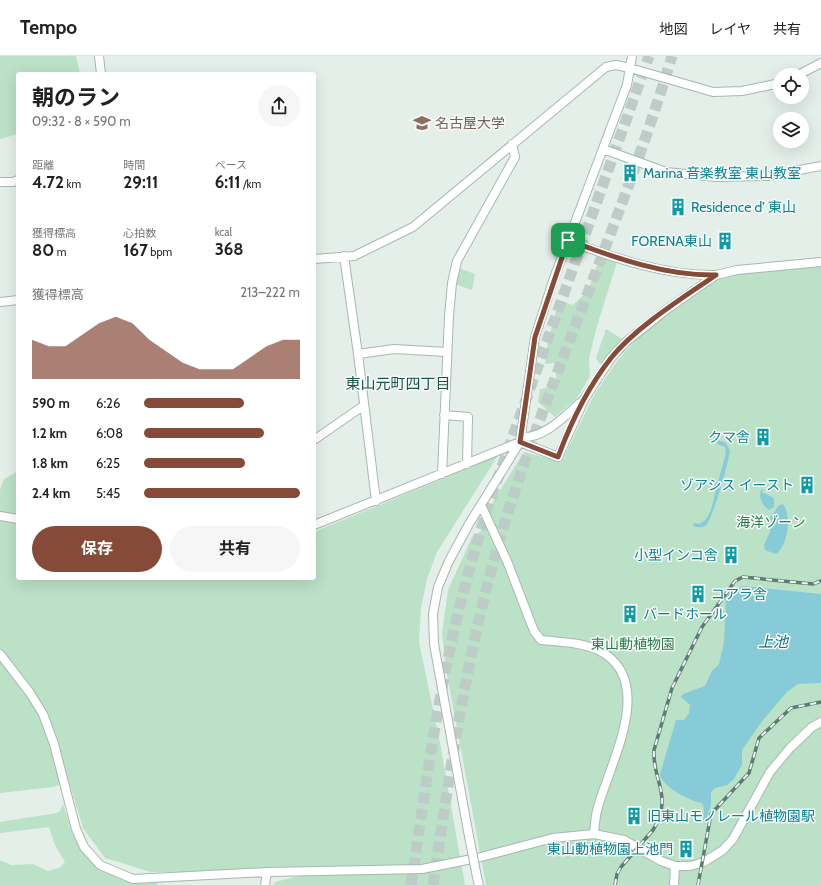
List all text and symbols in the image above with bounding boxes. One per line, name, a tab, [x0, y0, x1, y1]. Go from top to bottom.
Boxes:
text: Tempo	[20, 16, 77, 39]
text: 地図	[659, 20, 687, 38]
text: レイヤ	[709, 20, 751, 38]
text: 共有	[773, 20, 801, 38]
map controls	[773, 68, 809, 148]
button: locate	[773, 68, 809, 104]
text: 朝のラン	[32, 84, 120, 111]
button: share	[258, 85, 300, 127]
button: layers	[773, 112, 809, 148]
text: 09:32 · 8 × 590 m	[32, 113, 131, 129]
school or university icon: 名古屋大学	[412, 113, 432, 133]
place label: 名古屋大学	[435, 114, 505, 132]
text: 距離	[32, 158, 54, 172]
text: 時間	[123, 158, 145, 172]
text: ペース	[215, 158, 247, 172]
building icon: Marina 音楽教室 東山教室	[620, 163, 640, 183]
place label: Marina 音楽教室 東山教室	[643, 164, 801, 182]
text: 4.72	[32, 172, 64, 192]
text: 29:11	[123, 172, 158, 192]
text: 6:11	[215, 172, 241, 192]
text: km	[64, 177, 81, 191]
text: /km	[241, 177, 261, 191]
building icon: Residence d’ 東山	[668, 197, 688, 217]
place label: Residence d’ 東山	[691, 198, 796, 216]
pin	[551, 223, 585, 257]
text: kcal	[215, 225, 232, 239]
text: 獲得標高	[32, 226, 76, 240]
text: 心拍数	[123, 226, 156, 240]
icon: arrive	[557, 229, 579, 251]
building icon: FORENA東山	[715, 231, 735, 251]
place label: FORENA東山	[631, 232, 712, 250]
text: 368	[215, 239, 244, 259]
text: 80	[32, 240, 54, 260]
text: 167	[123, 240, 148, 260]
text: m	[54, 245, 66, 259]
text: bpm	[148, 245, 172, 259]
text: 213–222 m	[240, 284, 300, 300]
text: 獲得標高	[32, 286, 84, 302]
district label: 東山元町四丁目	[345, 375, 451, 393]
text: 590 m	[32, 395, 70, 411]
text: 6:26	[96, 395, 120, 411]
text: 1.2 km	[32, 425, 67, 441]
text: 6:08	[96, 425, 123, 441]
building icon: クマ舎	[753, 427, 773, 447]
place label: クマ舎	[708, 428, 750, 446]
text: 1.8 km	[32, 455, 68, 471]
text: 6:25	[96, 455, 120, 471]
building icon: ゾアシス イースト	[797, 475, 817, 495]
place label: ゾアシス イースト	[680, 476, 794, 494]
text: 2.4 km	[32, 485, 70, 501]
text: 5:45	[96, 485, 120, 501]
park label: 海洋ゾーン	[736, 513, 806, 531]
button: 保存	[32, 526, 162, 572]
button: 共有	[170, 526, 300, 572]
building icon: 小型インコ舎	[721, 545, 741, 565]
place label: 小型インコ舎	[634, 546, 718, 564]
building icon: コアラ舎	[688, 584, 708, 604]
place label: コアラ舎	[711, 585, 767, 603]
building icon: バードホール	[620, 604, 640, 624]
place label: バードホール	[643, 605, 727, 623]
water label: 上池	[758, 633, 790, 651]
park label: 東山動植物園	[591, 635, 675, 653]
building icon: 旧東山モノレール植物園駅	[624, 806, 644, 826]
place label: 旧東山モノレール植物園駅	[647, 807, 815, 825]
building icon: 東山動植物園上池門	[676, 839, 696, 859]
place label: 東山動植物園上池門	[547, 840, 673, 858]

